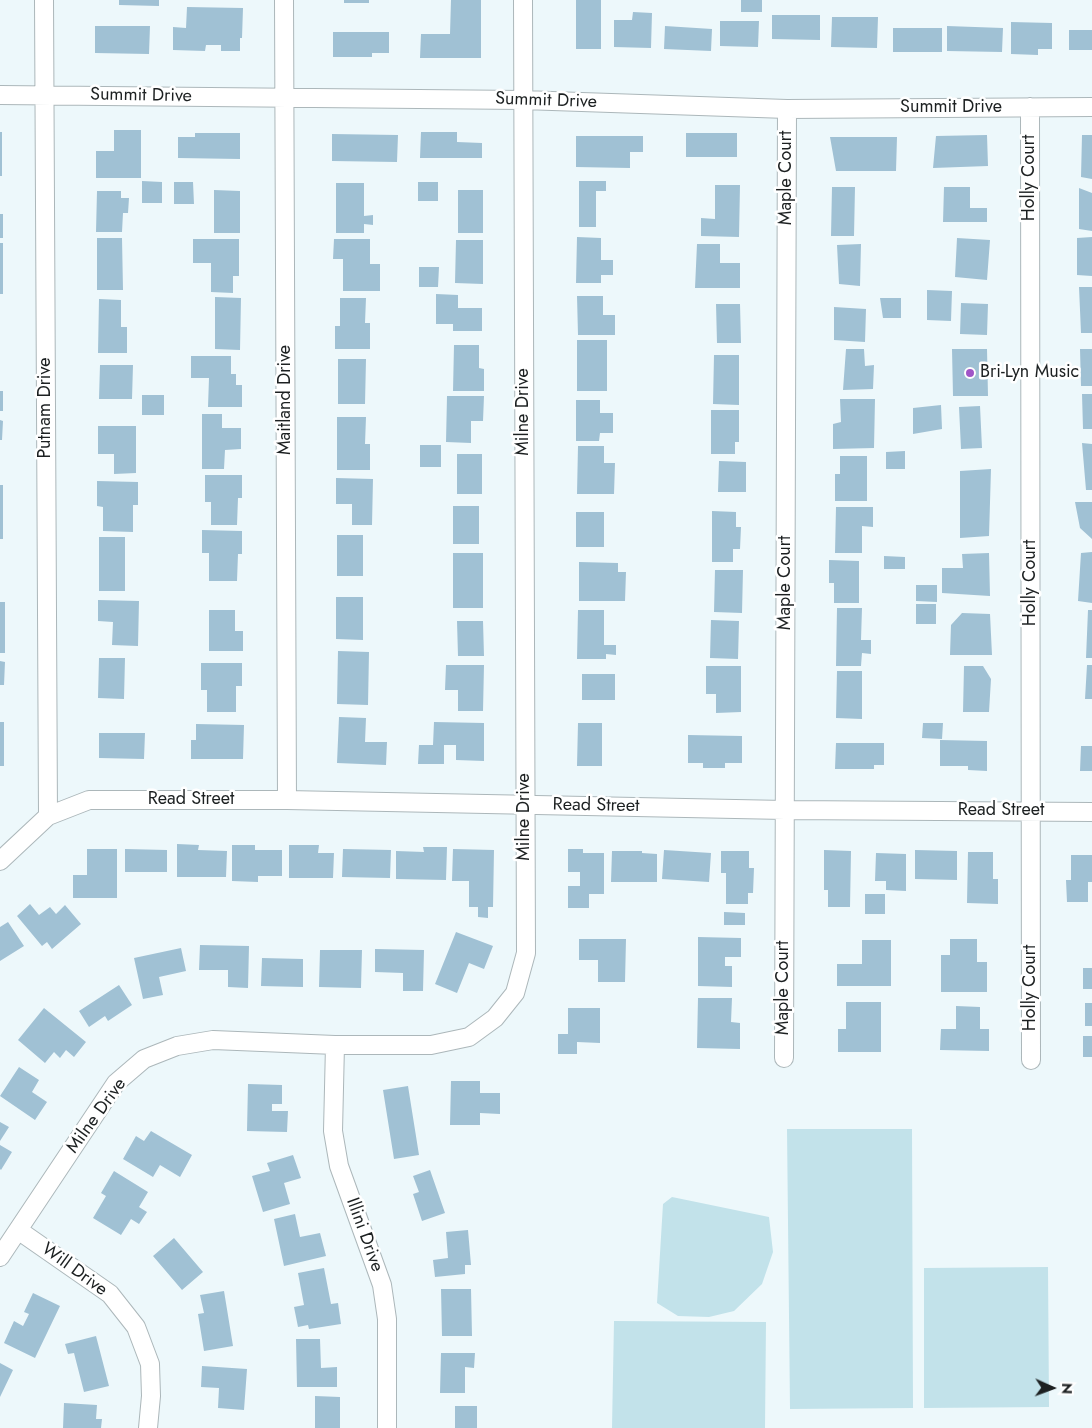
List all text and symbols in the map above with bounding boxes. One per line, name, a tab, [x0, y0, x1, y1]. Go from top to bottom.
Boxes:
street label: Summit Drive	[90, 84, 192, 108]
street label: Summit Drive	[495, 88, 597, 114]
street label: Summit Drive	[900, 97, 1002, 119]
street label: Maple Court	[776, 131, 798, 225]
street label: Holly Court	[1019, 135, 1041, 221]
street label: Maitland Drive	[275, 345, 297, 455]
street label: Putnam Drive	[35, 358, 57, 458]
place label: Bri-Lyn Music	[980, 362, 1079, 384]
marker: Bri-Lyn Music	[964, 367, 976, 379]
street label: Milne Drive	[513, 368, 535, 456]
street label: Maple Court	[775, 536, 797, 630]
street label: Holly Court	[1020, 540, 1042, 626]
street label: Milne Drive	[514, 773, 536, 861]
street label: Read Street	[148, 789, 234, 811]
street label: Read Street	[553, 794, 639, 818]
street label: Read Street	[958, 800, 1044, 822]
street label: Maple Court	[773, 941, 795, 1035]
street label: Holly Court	[1020, 945, 1042, 1031]
street label: Milne Drive	[63, 1074, 131, 1158]
street label: Illini Drive	[341, 1195, 387, 1275]
street label: Will Drive	[37, 1239, 111, 1301]
north arrow	[1027, 1363, 1077, 1413]
text: N	[1057, 1383, 1077, 1394]

